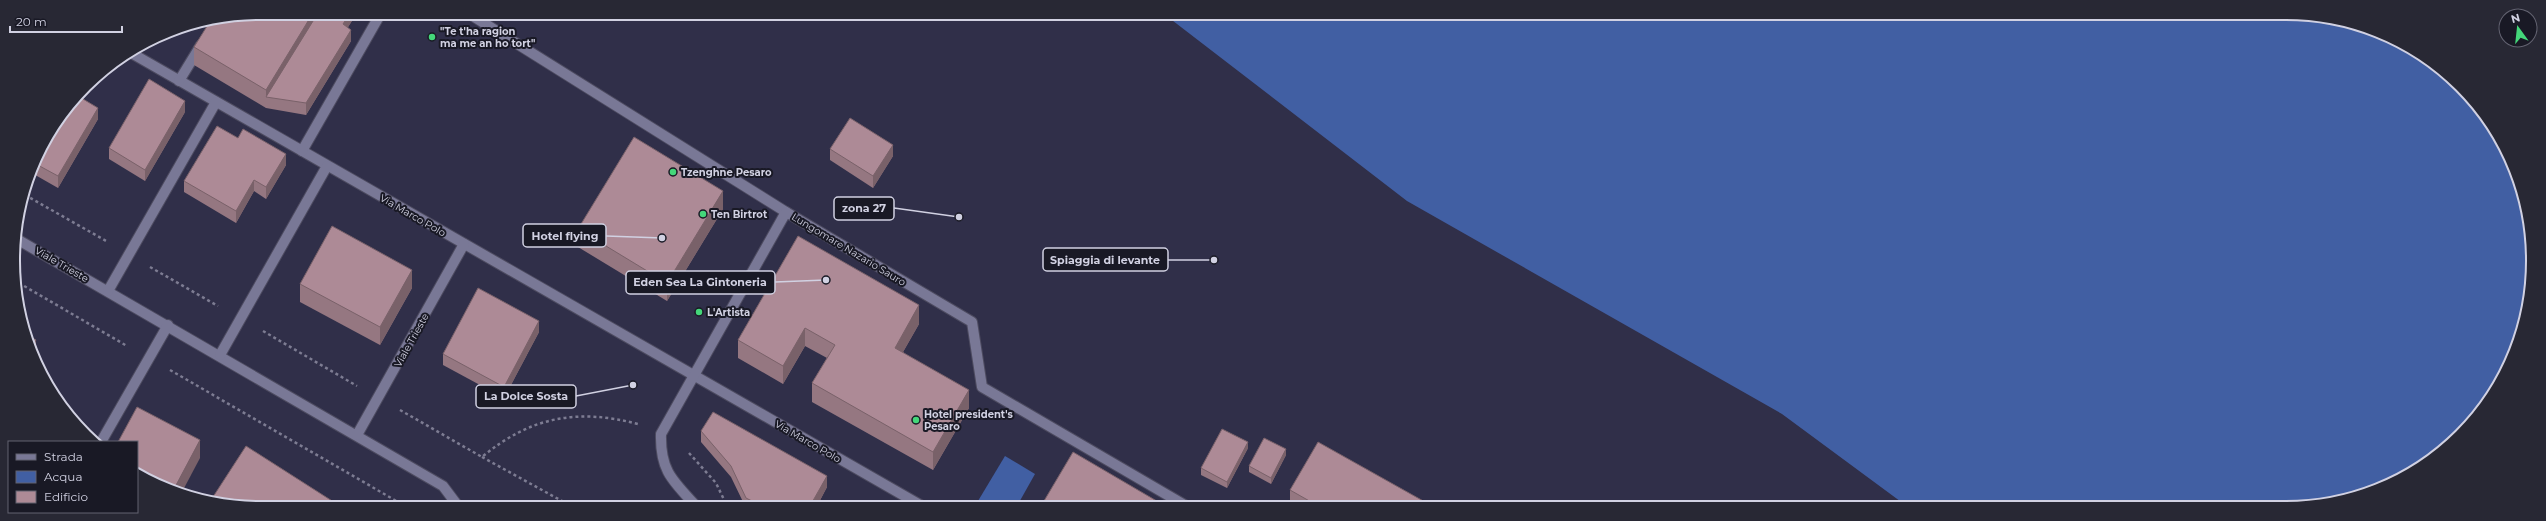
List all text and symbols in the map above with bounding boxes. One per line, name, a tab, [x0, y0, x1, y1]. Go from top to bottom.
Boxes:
scale bar	[10, 8, 122, 34]
north arrow	[2498, 8, 2538, 48]
text: N	[2509, 10, 2522, 26]
text: 20 m	[16, 14, 47, 29]
place label: "Te t'ha ragion ma me an ho tort"	[440, 25, 535, 50]
marker: "Te t'ha ragion ma me an ho tort"	[427, 32, 437, 42]
place label: Tzenghne Pesaro	[681, 166, 772, 179]
marker: Tzenghne Pesaro	[668, 167, 678, 177]
street label: Via Marco Polo	[377, 191, 448, 240]
callout: zona 27	[834, 197, 894, 220]
text: zona 27	[842, 201, 886, 215]
place label: Ten Birtrot	[711, 208, 768, 221]
marker: Ten Birtrot	[698, 209, 708, 219]
street label: Lungomare Nazario Sauro	[789, 210, 908, 289]
callout: Hotel flying	[523, 224, 606, 247]
text: Hotel flying	[532, 229, 598, 243]
street label: Viale Trieste	[33, 244, 91, 285]
callout: Spiaggia di levante	[1043, 248, 1168, 271]
text: Spiaggia di levante	[1050, 253, 1160, 267]
callout: Eden Sea La Gintoneria	[626, 271, 775, 294]
text: Eden Sea La Gintoneria	[633, 275, 767, 289]
place label: L'Artista	[707, 306, 750, 319]
marker: L'Artista	[694, 307, 704, 317]
street label: Viale Trieste	[391, 311, 432, 370]
callout: La Dolce Sosta	[476, 385, 576, 408]
text: La Dolce Sosta	[484, 389, 568, 403]
place label: Hotel president's Pesaro	[924, 408, 1014, 433]
marker: Hotel president's Pesaro	[911, 415, 921, 425]
street label: Via Marco Polo	[772, 417, 843, 466]
legend	[8, 441, 138, 513]
text: Strada	[44, 449, 83, 464]
text: Acqua	[44, 469, 82, 484]
text: Edificio	[44, 489, 88, 504]

